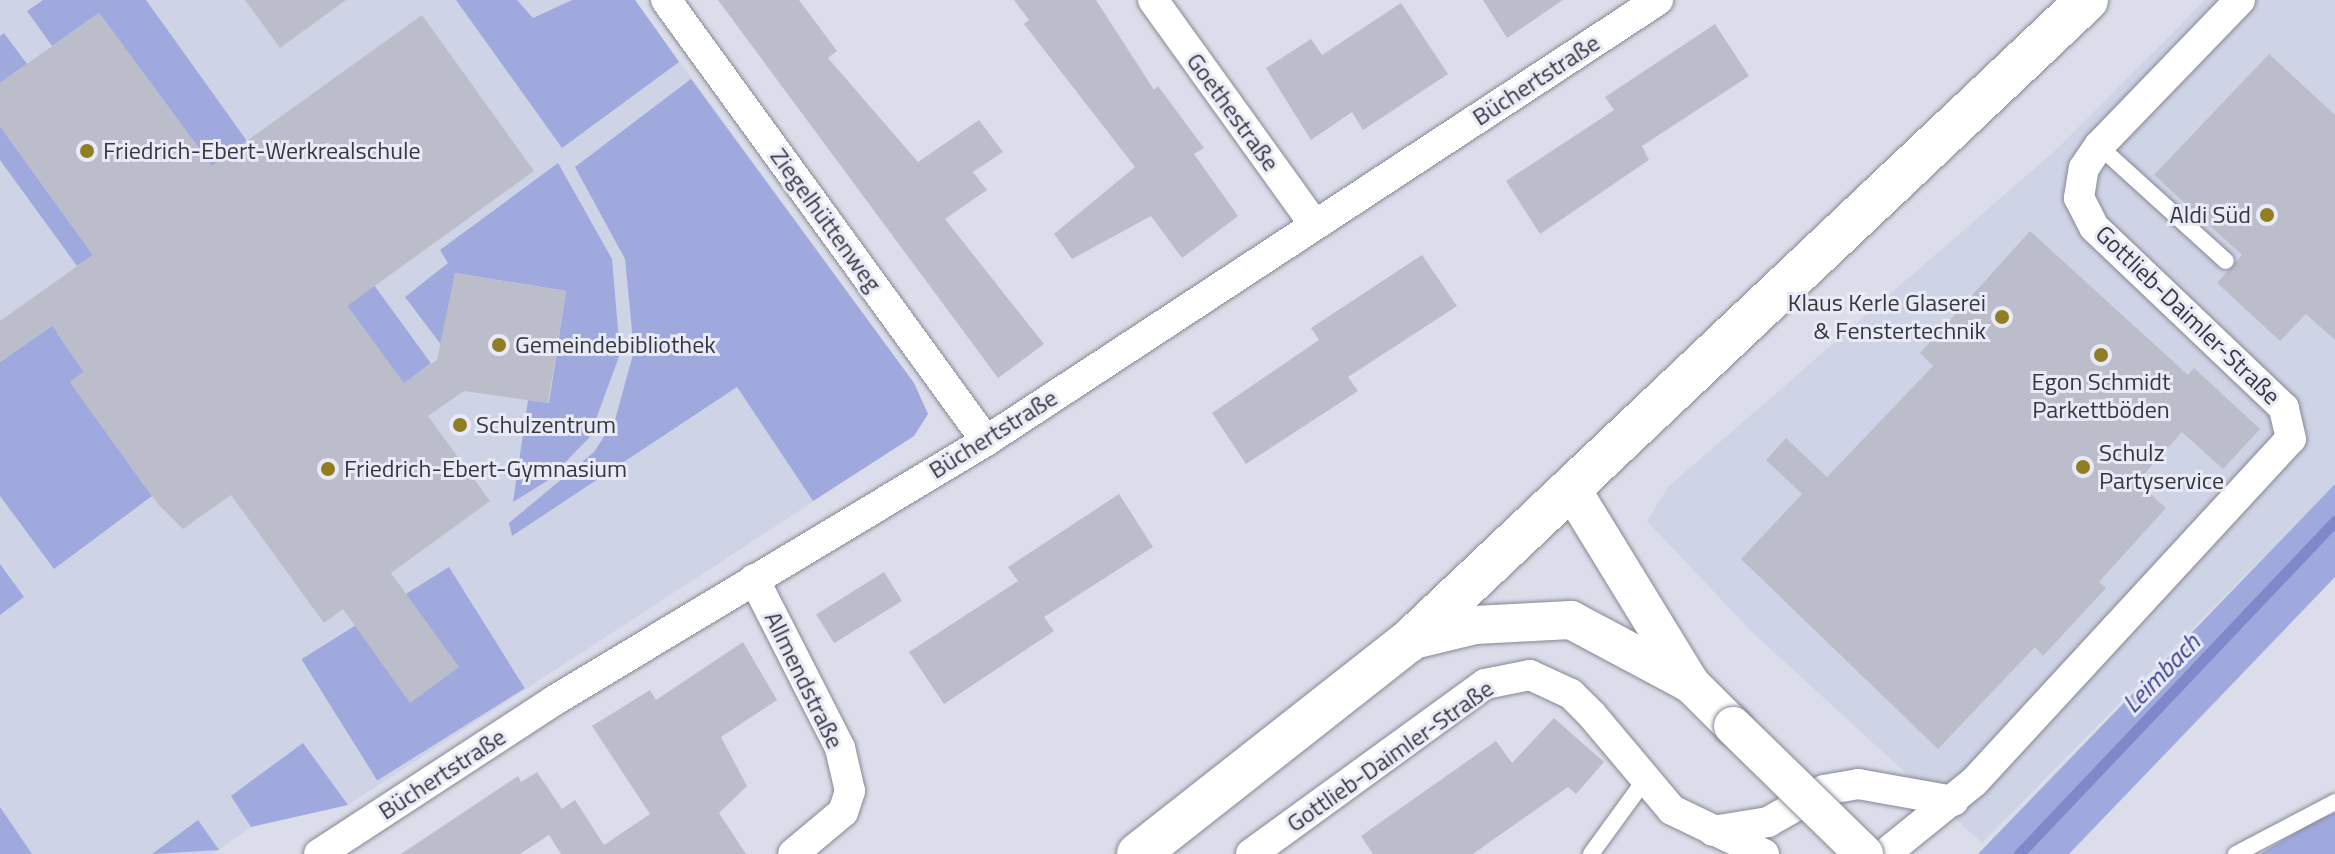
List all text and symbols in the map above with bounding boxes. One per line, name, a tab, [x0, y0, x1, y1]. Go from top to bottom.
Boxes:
street label: Büchertstraße	[1467, 28, 1605, 132]
street label: Goethestraße	[1181, 47, 1285, 177]
place label: Friedrich-Ebert-Werkrealschule	[103, 137, 421, 165]
marker: Friedrich-Ebert-Werkrealschule	[78, 142, 96, 160]
street label: Ziegelhüttenweg	[764, 143, 888, 297]
place label: Aldi Süd	[2169, 201, 2251, 229]
marker: Aldi Süd	[2258, 206, 2276, 224]
street label: Gottlieb-Daimler-Straße	[2090, 219, 2286, 411]
place label: Klaus Kerle Glaserei & Fenstertechnik	[1788, 289, 1986, 345]
marker: Klaus Kerle Glaserei & Fenstertechnik	[1993, 308, 2011, 326]
place label: Gemeindebibliothek	[515, 331, 716, 359]
marker: Gemeindebibliothek	[490, 336, 508, 354]
marker: Egon Schmidt Parkettböden	[2092, 346, 2110, 364]
place label: Egon Schmidt Parkettböden	[2032, 368, 2170, 424]
street label: Büchertstraße	[924, 383, 1062, 485]
place label: Schulzentrum	[476, 411, 616, 439]
marker: Schulzentrum	[451, 416, 469, 434]
place label: Schulz Partyservice	[2099, 439, 2224, 495]
place label: Friedrich-Ebert-Gymnasium	[344, 455, 627, 483]
marker: Schulz Partyservice	[2074, 458, 2092, 476]
marker: Friedrich-Ebert-Gymnasium	[319, 460, 337, 478]
street label: Allmendstraße	[758, 607, 850, 753]
water label: Leimbach	[2116, 627, 2206, 719]
street label: Gottlieb-Daimler-Straße	[1281, 674, 1499, 838]
street label: Büchertstraße	[373, 722, 511, 826]

